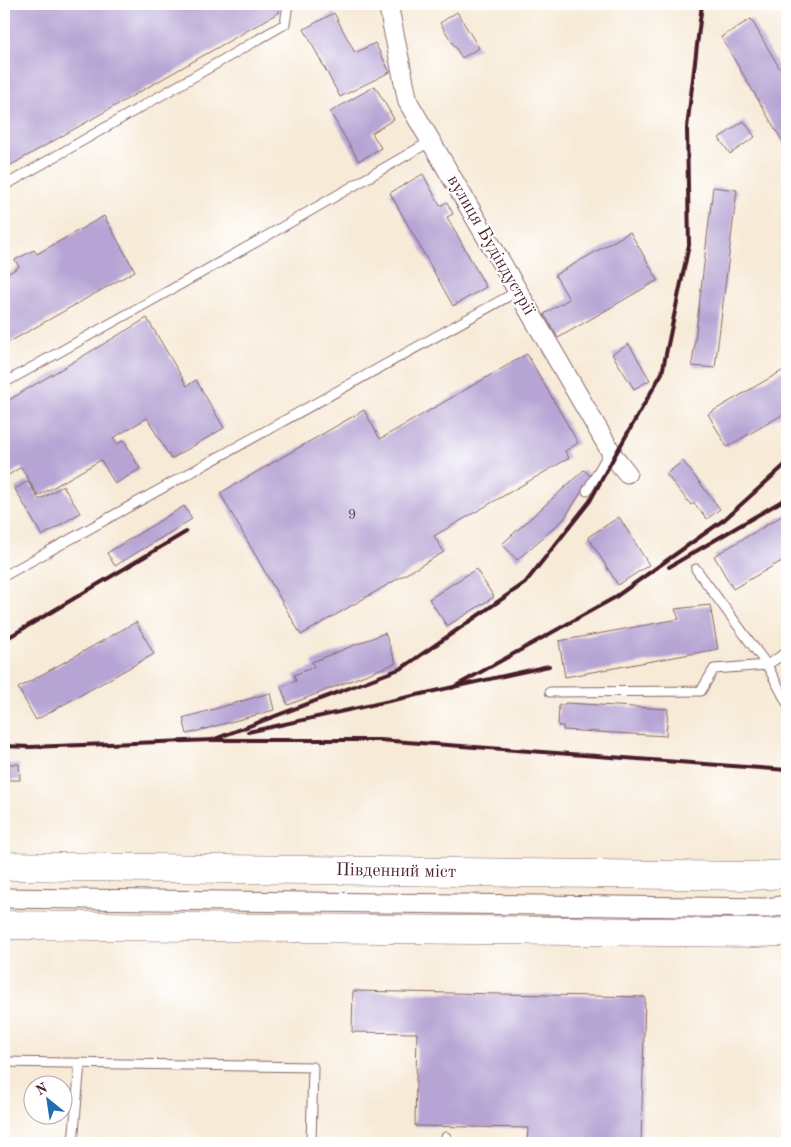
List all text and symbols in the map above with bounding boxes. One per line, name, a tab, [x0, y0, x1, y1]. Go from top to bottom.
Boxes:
street label: вулиця Будіндустрії	[444, 172, 538, 318]
house number: 9	[348, 508, 356, 523]
street label: Південний міст	[336, 861, 456, 881]
north arrow	[22, 1074, 72, 1124]
text: N	[34, 1081, 50, 1098]

